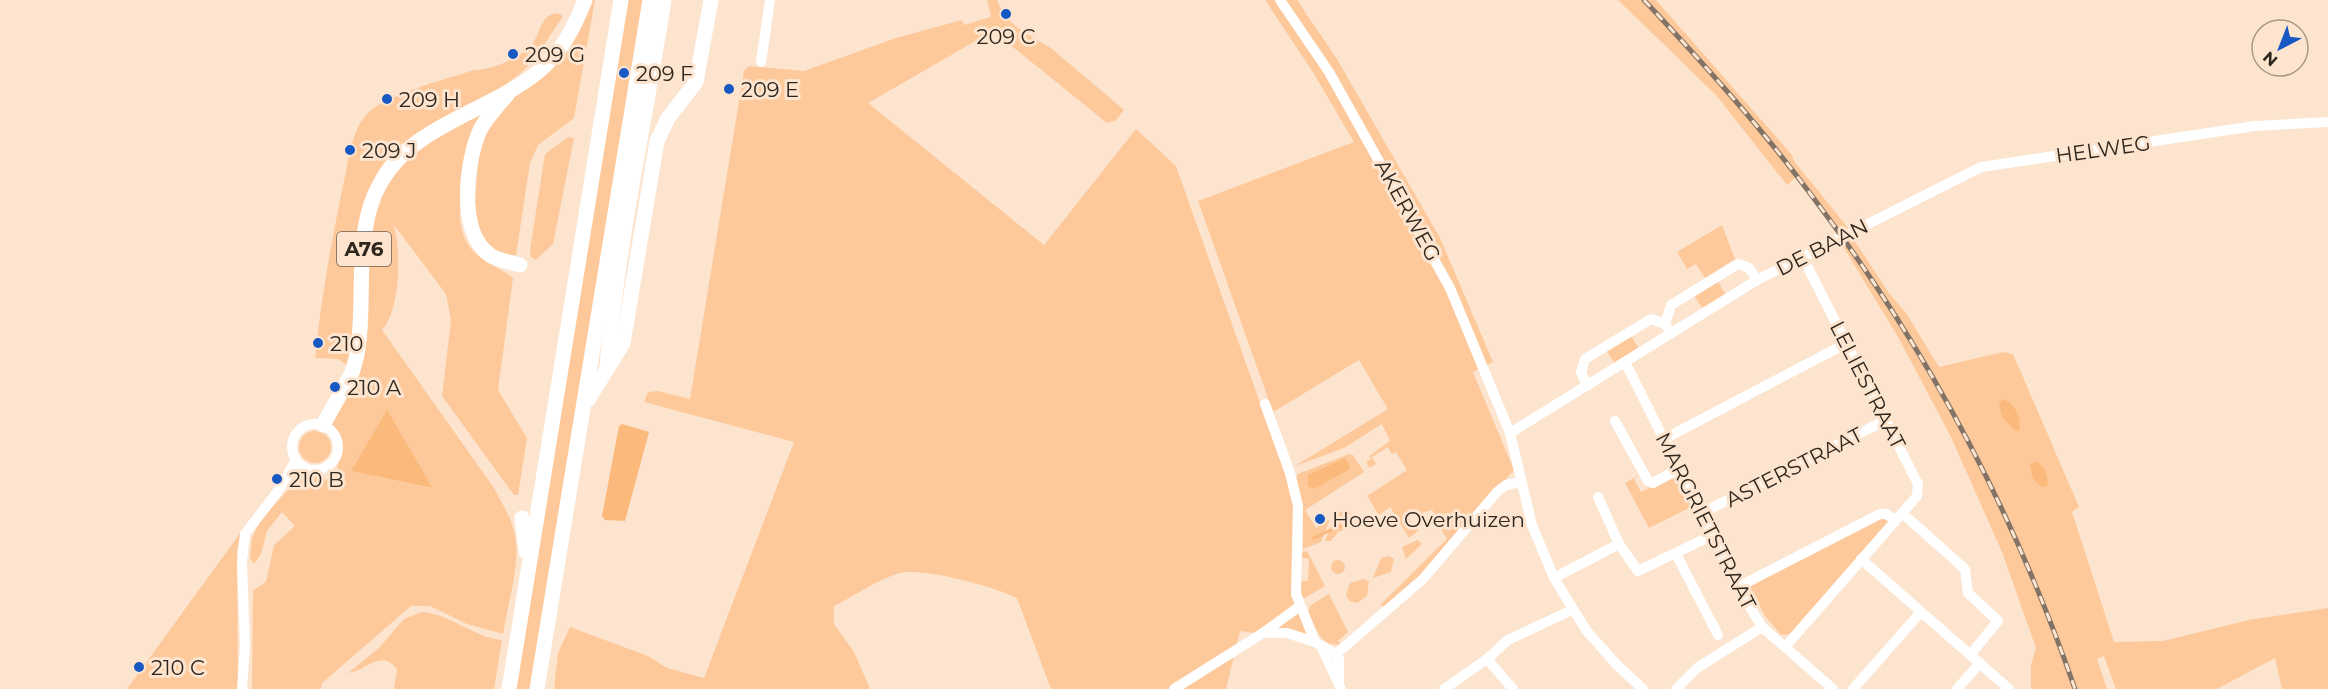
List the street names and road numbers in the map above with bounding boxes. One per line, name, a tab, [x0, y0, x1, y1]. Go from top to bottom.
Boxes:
street label: HELWEG	[2054, 130, 2152, 168]
street label: AKERWEG	[1370, 155, 1446, 265]
street label: DE BAAN	[1772, 213, 1872, 281]
road number: A76	[337, 232, 391, 266]
street label: LELIESTRAAT	[1825, 317, 1911, 453]
street label: ASTERSTRAAT	[1721, 422, 1867, 512]
street label: MARGRIETSTRAAT	[1650, 428, 1762, 614]

